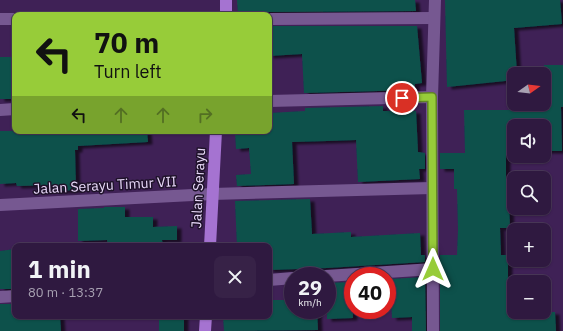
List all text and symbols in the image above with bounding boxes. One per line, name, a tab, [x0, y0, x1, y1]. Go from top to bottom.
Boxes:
text: 70 m	[94, 24, 159, 61]
icon: left	[28, 28, 80, 80]
text: Turn left	[94, 60, 162, 83]
north arrow	[507, 67, 551, 111]
map controls	[507, 67, 551, 319]
pin	[385, 81, 419, 115]
icon: arrive	[391, 87, 413, 109]
icon: left	[68, 104, 90, 126]
icon: ahead	[110, 104, 132, 126]
icon: ahead	[152, 104, 174, 126]
icon: right	[194, 104, 216, 126]
button: sound	[507, 119, 551, 163]
street label: Jalan Serayu	[187, 147, 209, 229]
button: search	[507, 171, 551, 215]
street label: Jalan Serayu Timur VII	[33, 172, 177, 198]
button: +	[507, 223, 551, 267]
position arrow	[412, 248, 454, 290]
text: 1 min	[28, 253, 91, 285]
button: close	[214, 256, 256, 298]
speed limit sign: 40	[344, 267, 396, 319]
text: 29	[298, 274, 322, 301]
button: −	[507, 275, 551, 319]
text: 80 m · 13:37	[28, 284, 103, 301]
text: km/h	[298, 296, 322, 309]

